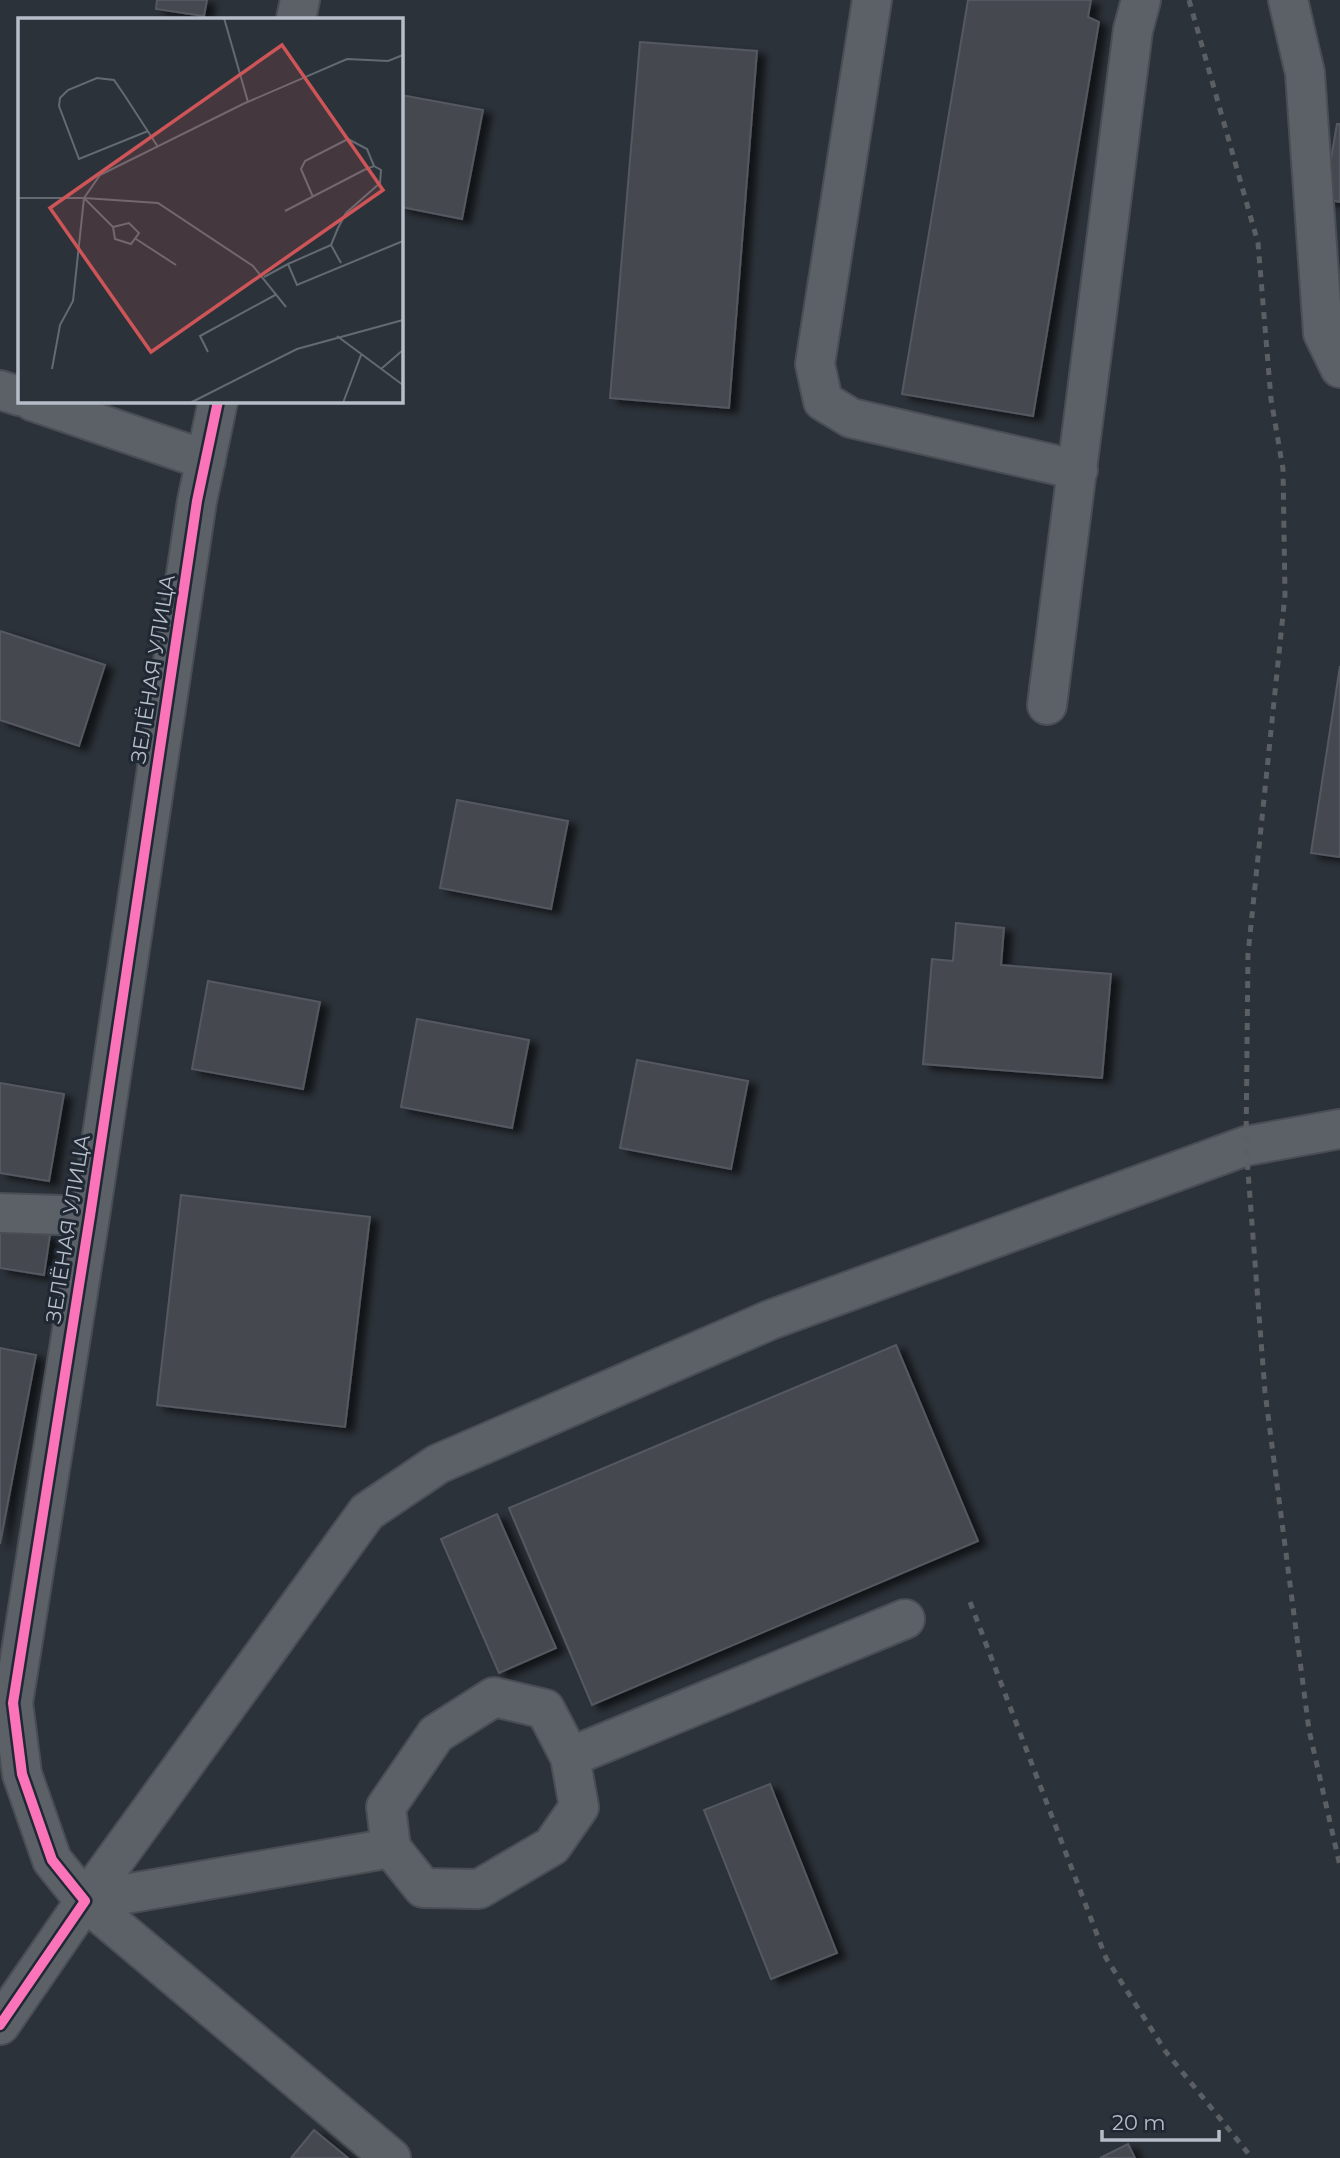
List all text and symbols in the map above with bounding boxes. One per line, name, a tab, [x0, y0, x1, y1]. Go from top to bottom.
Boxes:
inset map	[18, 18, 402, 402]
street label: ЗЕЛЁНАЯ УЛИЦА	[125, 572, 180, 765]
street label: ЗЕЛЁНАЯ УЛИЦА	[40, 1132, 95, 1325]
scale bar	[1102, 2098, 1219, 2142]
text: 20 m	[1112, 2110, 1166, 2135]

